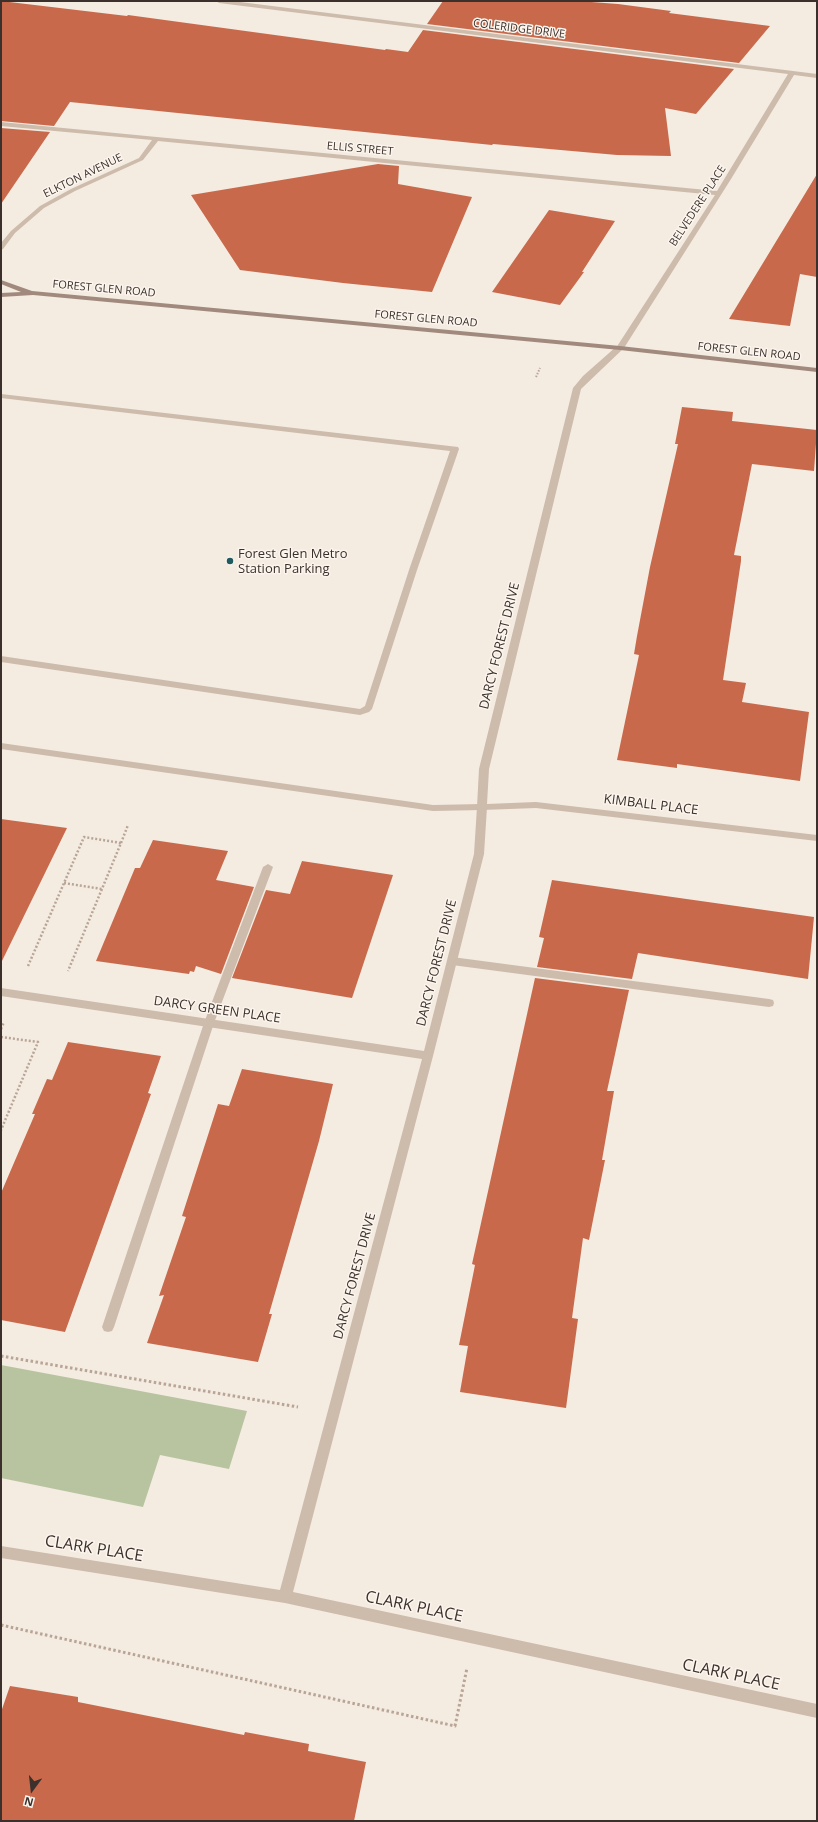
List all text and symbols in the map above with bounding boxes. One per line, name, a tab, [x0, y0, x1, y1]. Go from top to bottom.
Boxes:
street label: COLERIDGE DRIVE	[472, 17, 566, 41]
street label: ELLIS STREET	[326, 140, 394, 158]
street label: ELKTON AVENUE	[41, 151, 125, 201]
street label: BELVEDERE PLACE	[667, 163, 729, 249]
street label: FOREST GLEN ROAD	[52, 278, 156, 300]
street label: FOREST GLEN ROAD	[374, 308, 478, 330]
street label: FOREST GLEN ROAD	[697, 340, 801, 364]
place label: Forest Glen Metro Station Parking	[238, 546, 347, 577]
marker: Forest Glen Metro Station Parking	[225, 556, 235, 566]
street label: DARCY FOREST DRIVE	[477, 581, 523, 711]
street label: KIMBALL PLACE	[603, 791, 699, 819]
street label: DARCY FOREST DRIVE	[414, 898, 460, 1028]
street label: DARCY GREEN PLACE	[153, 993, 281, 1027]
street label: DARCY FOREST DRIVE	[331, 1211, 379, 1341]
street label: CLARK PLACE	[43, 1532, 145, 1566]
street label: CLARK PLACE	[363, 1587, 465, 1627]
street label: CLARK PLACE	[680, 1655, 782, 1695]
north arrow	[12, 1770, 52, 1810]
text: N	[23, 1794, 35, 1810]

